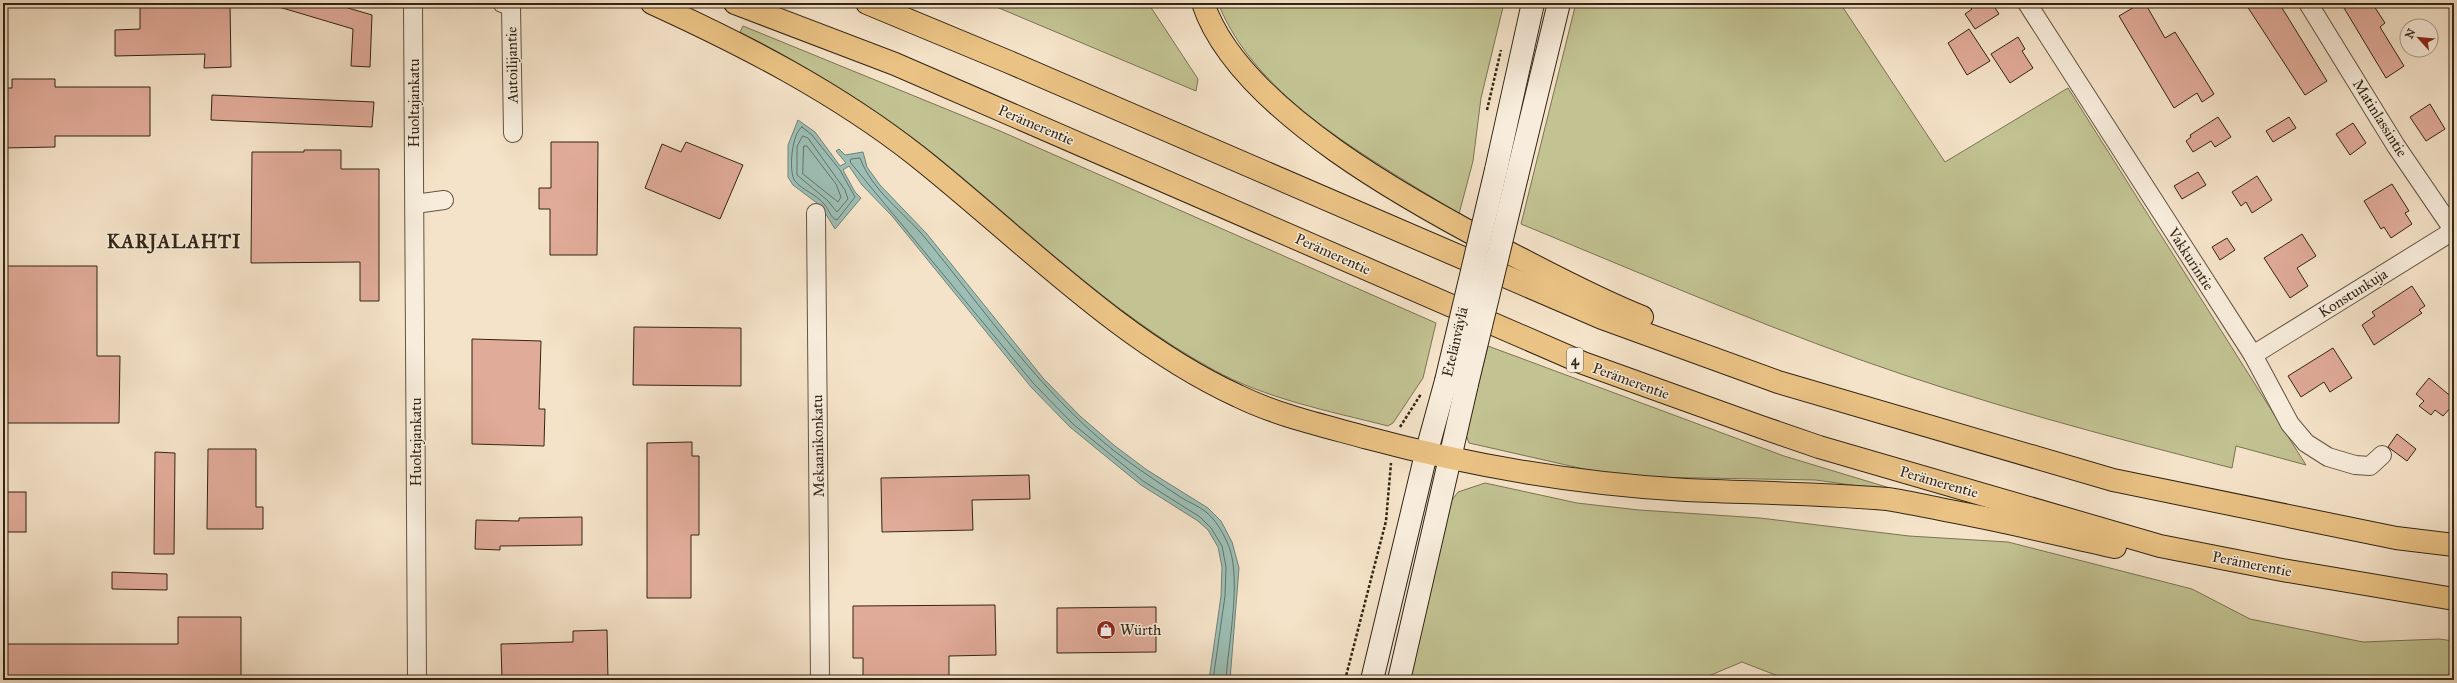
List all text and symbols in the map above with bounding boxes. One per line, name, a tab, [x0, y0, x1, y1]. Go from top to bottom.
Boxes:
north arrow	[2399, 18, 2439, 58]
street label: Autoilijantie	[502, 26, 522, 105]
text: N	[2403, 26, 2419, 41]
street label: Huoltajankatu	[405, 59, 423, 147]
street label: Matinlassintie	[2349, 76, 2411, 160]
street label: Perämerentie	[995, 101, 1077, 149]
street label: Vakkurintie	[2164, 224, 2218, 294]
street label: Perämerentie	[1292, 229, 1374, 279]
district label: KARJALAHTI	[107, 230, 241, 254]
street label: Konstunkuja	[2315, 264, 2391, 321]
street label: Etelänväylä	[1438, 305, 1472, 379]
road number: 4	[1567, 348, 1583, 372]
street label: Perämerentie	[1590, 359, 1672, 403]
street label: Mekaanikonkatu	[808, 395, 828, 497]
street label: Huoltajankatu	[407, 398, 425, 486]
street label: Perämerentie	[1898, 462, 1980, 502]
street label: Perämerentie	[2211, 547, 2293, 581]
shop icon: Würth	[1095, 619, 1117, 641]
place label: Würth	[1120, 621, 1162, 639]

